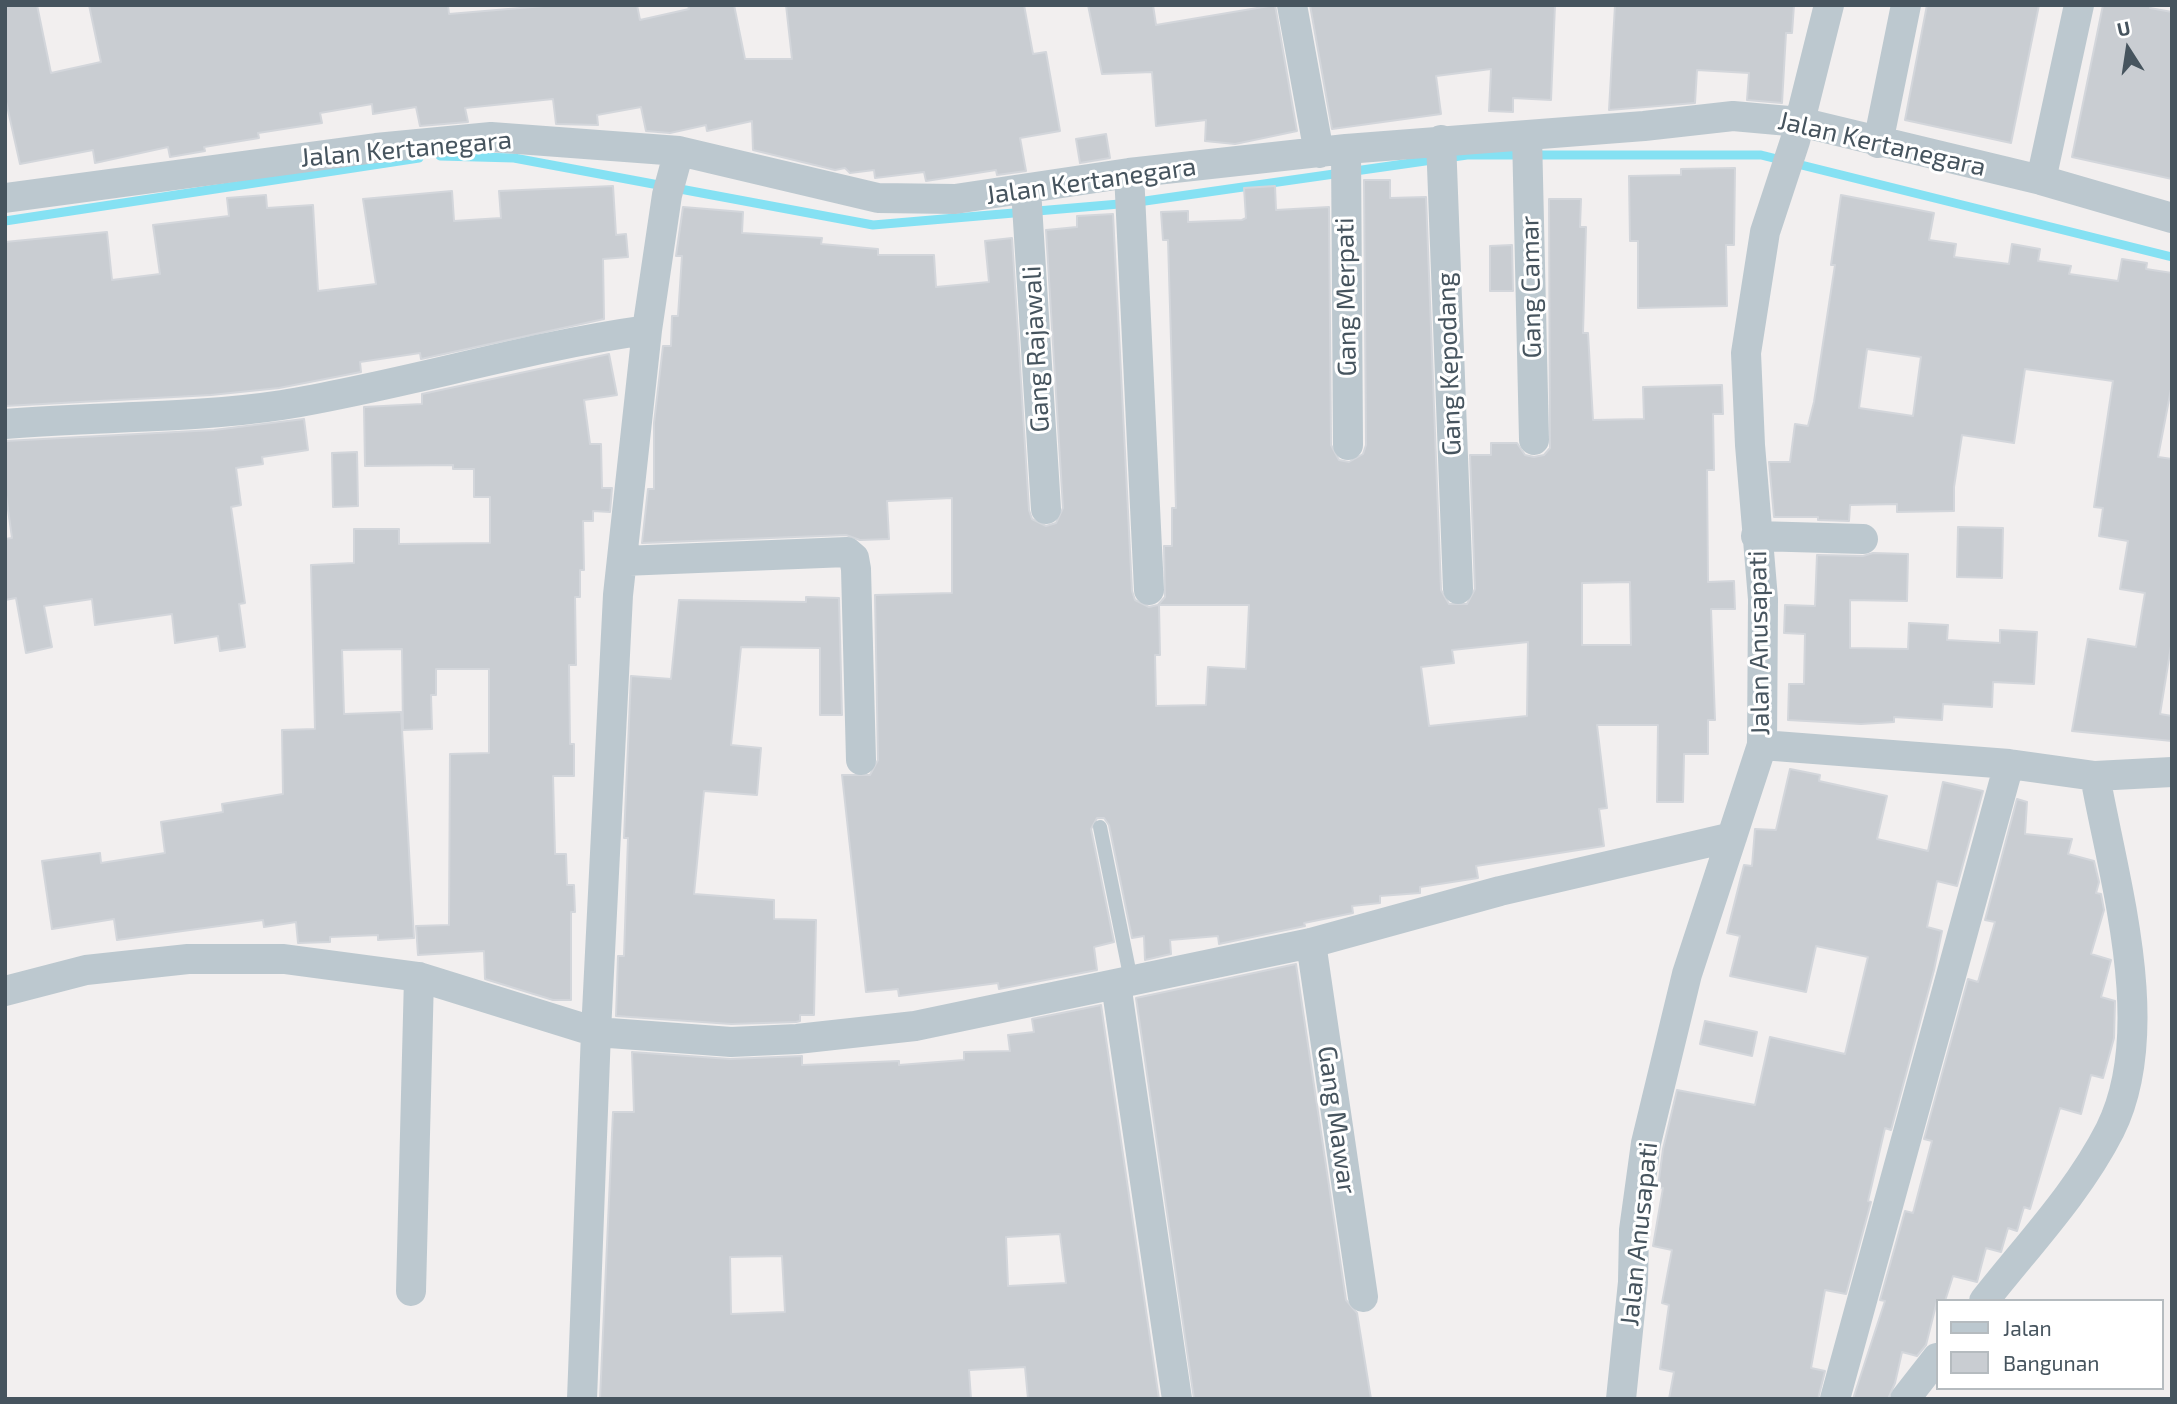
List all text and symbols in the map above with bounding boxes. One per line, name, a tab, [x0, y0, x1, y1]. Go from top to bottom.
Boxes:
north arrow	[2093, 14, 2163, 84]
text: U	[2115, 15, 2132, 41]
street label: Jalan Kertanegara	[1775, 105, 1989, 183]
street label: Jalan Kertanegara	[299, 124, 513, 174]
street label: Jalan Kertanegara	[984, 151, 1198, 211]
street label: Gang Camar	[1514, 215, 1548, 359]
street label: Gang Merpati	[1329, 217, 1363, 377]
street label: Gang Rajawali	[1016, 265, 1056, 433]
street label: Gang Kepodang	[1430, 272, 1468, 456]
street label: Jalan Anusapati	[1742, 550, 1776, 736]
street label: Gang Mawar	[1311, 1044, 1363, 1196]
street label: Jalan Anusapati	[1614, 1140, 1664, 1328]
legend	[1936, 1299, 2163, 1390]
text: Jalan	[2003, 1315, 2052, 1340]
text: Bangunan	[2003, 1350, 2099, 1375]

